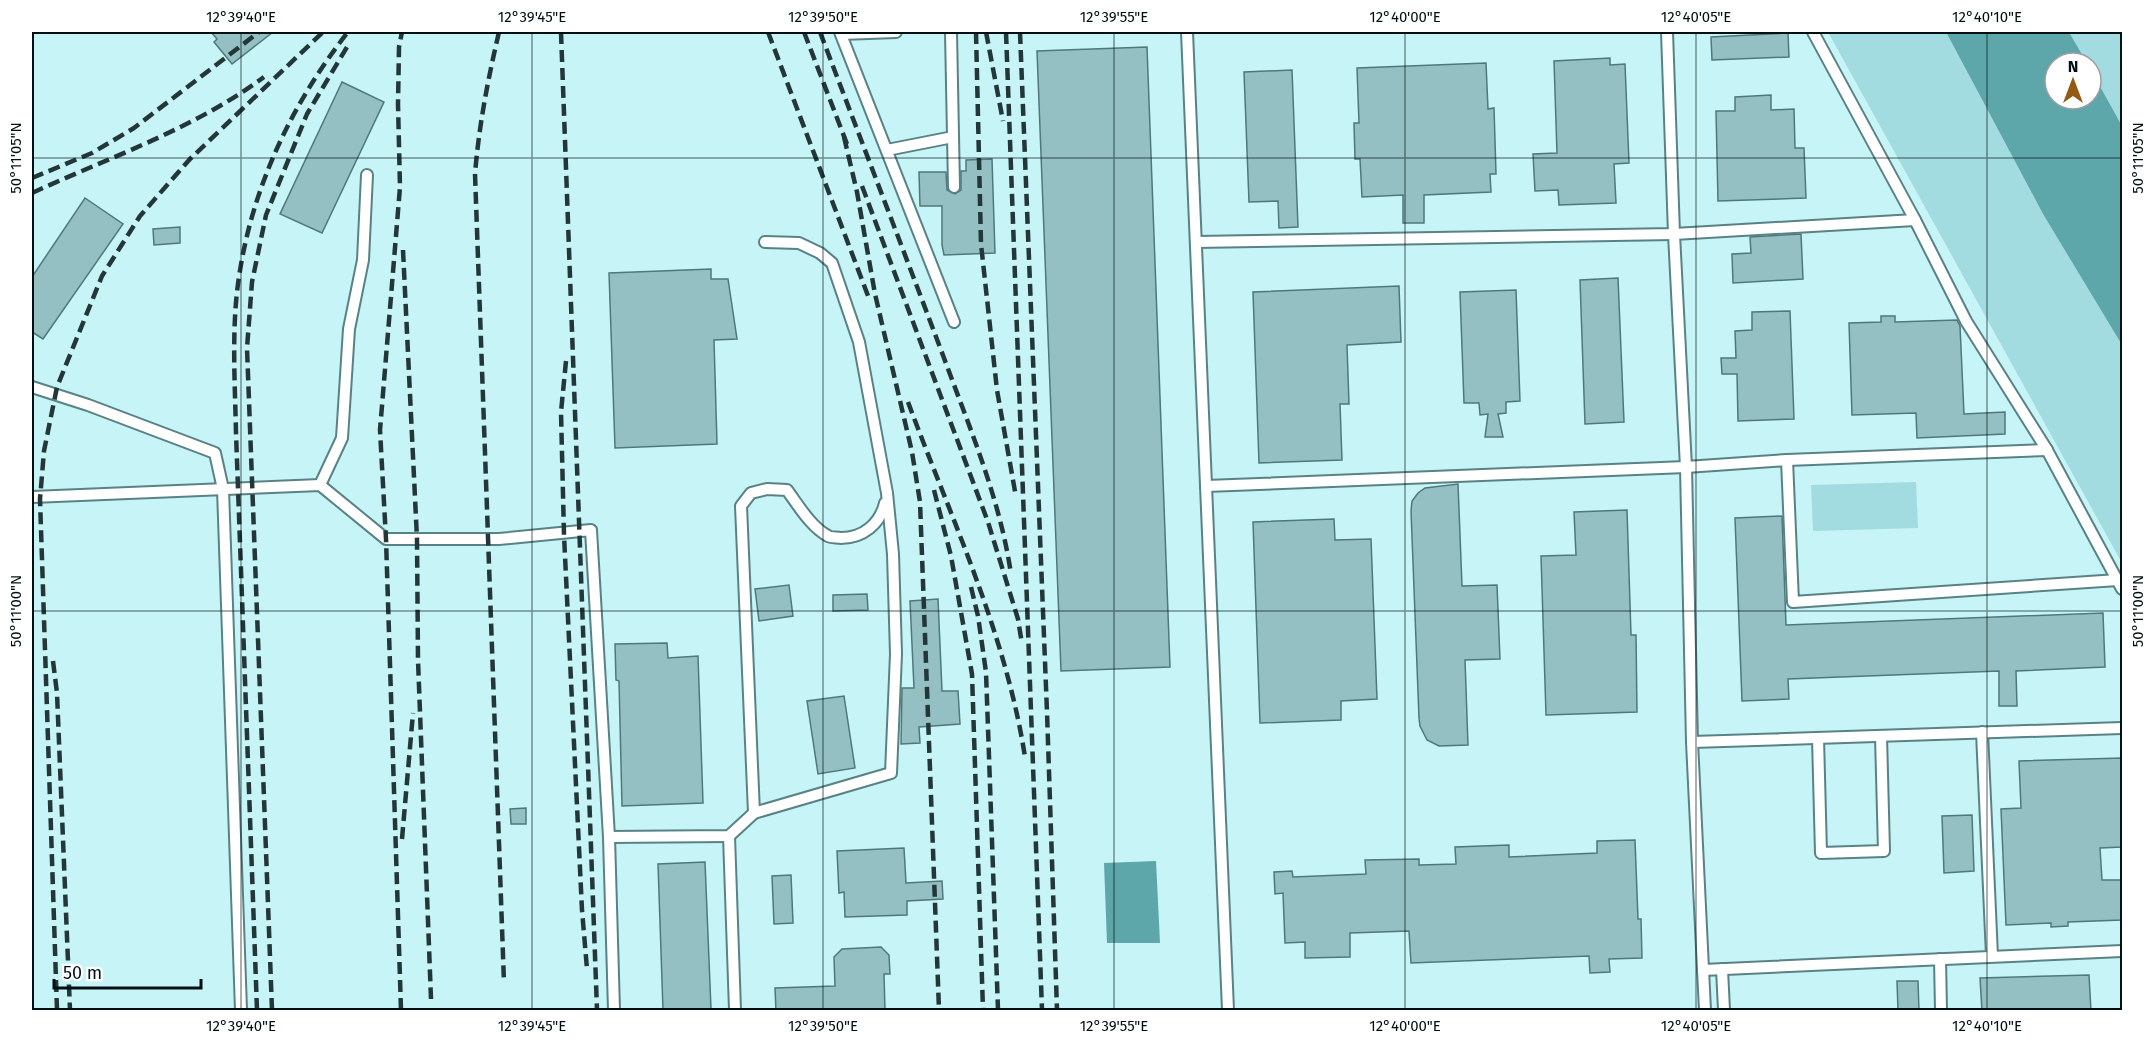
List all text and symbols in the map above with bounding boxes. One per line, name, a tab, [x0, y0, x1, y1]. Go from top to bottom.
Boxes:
text: 12°39'40"E	[206, 8, 276, 26]
text: 12°39'45"E	[498, 8, 566, 26]
text: 12°39'50"E	[788, 8, 858, 26]
text: 12°39'55"E	[1080, 8, 1148, 26]
text: 12°40'00"E	[1369, 8, 1441, 26]
text: 12°40'05"E	[1661, 8, 1731, 26]
text: 12°40'10"E	[1952, 8, 2022, 26]
north arrow	[2043, 51, 2103, 111]
text: N	[2068, 57, 2078, 76]
text: 50°11'05"N	[7, 122, 25, 194]
text: 50°11'05"N	[2129, 122, 2147, 194]
text: 50°11'00"N	[7, 575, 25, 647]
text: 50°11'00"N	[2129, 575, 2147, 647]
scale bar	[54, 952, 201, 990]
text: 50 m	[63, 962, 102, 984]
text: 12°39'40"E	[206, 1017, 276, 1035]
text: 12°39'45"E	[498, 1017, 566, 1035]
text: 12°39'50"E	[788, 1017, 858, 1035]
text: 12°39'55"E	[1080, 1017, 1148, 1035]
text: 12°40'00"E	[1369, 1017, 1441, 1035]
text: 12°40'05"E	[1661, 1017, 1731, 1035]
text: 12°40'10"E	[1952, 1017, 2022, 1035]

